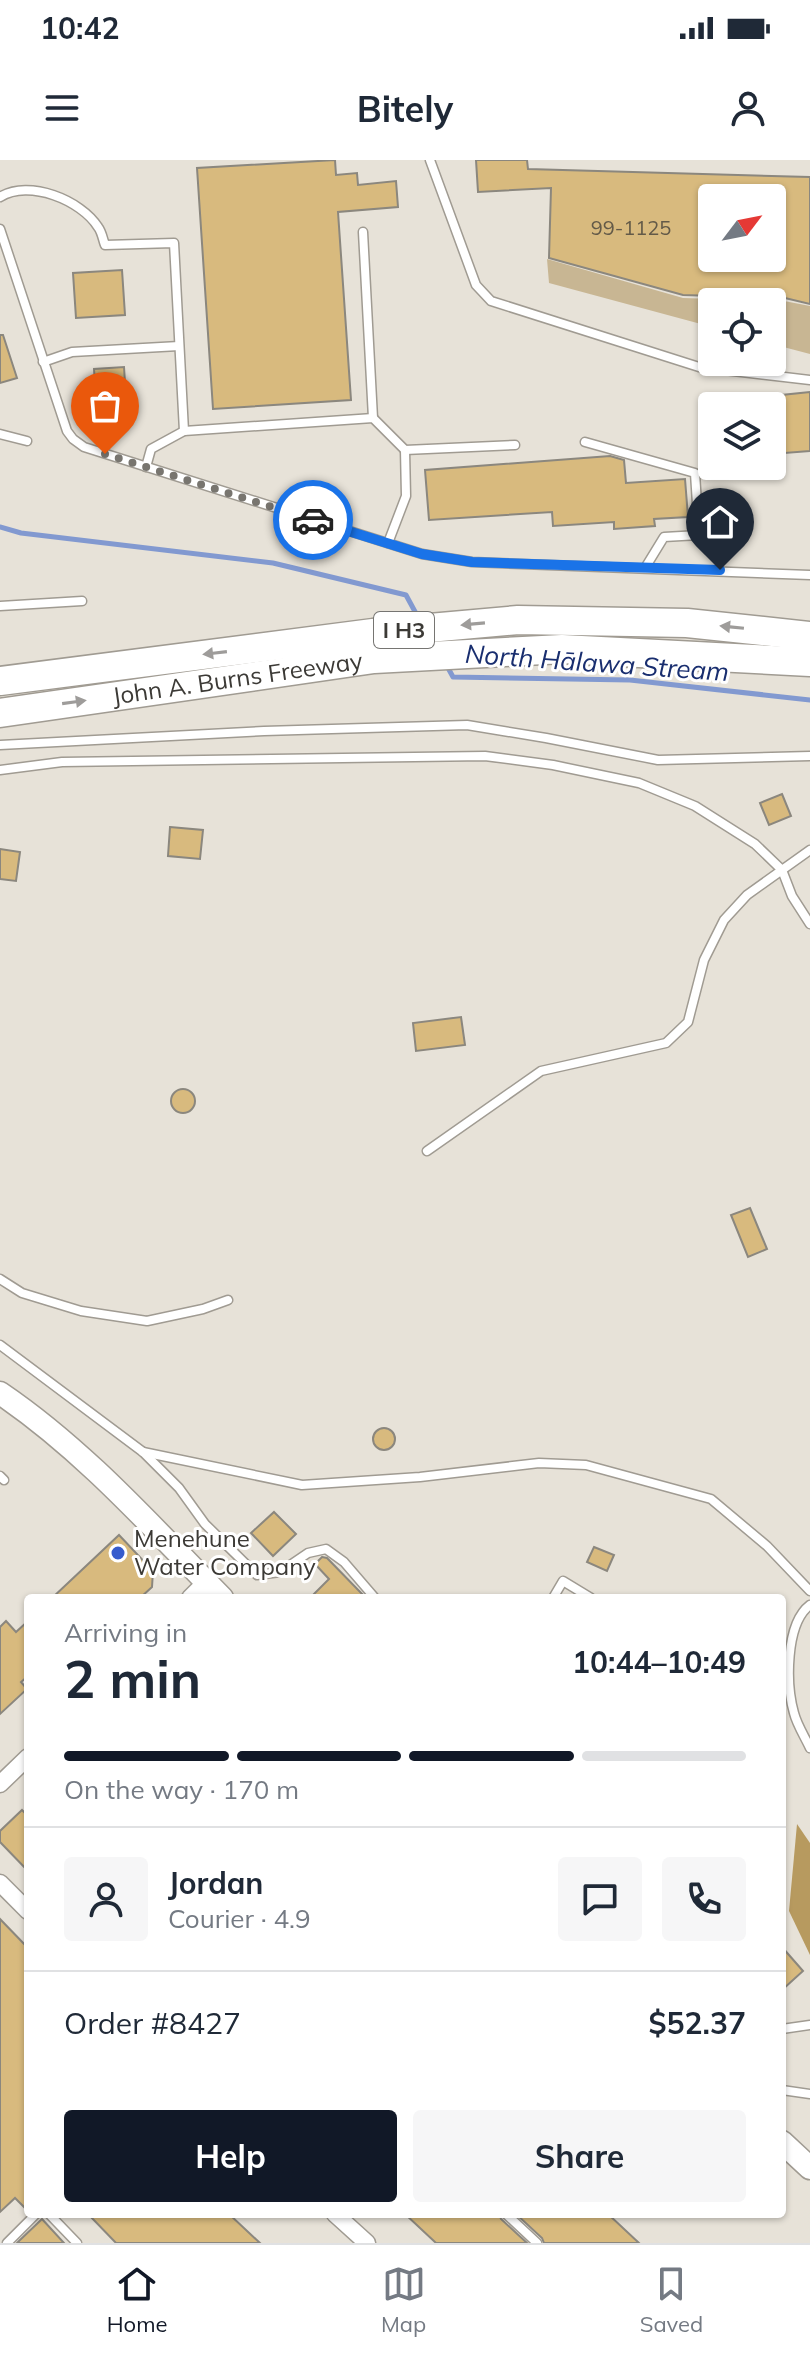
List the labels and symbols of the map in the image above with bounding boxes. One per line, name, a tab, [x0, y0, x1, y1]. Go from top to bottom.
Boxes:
north arrow	[698, 184, 786, 272]
house number: 99-1125	[591, 215, 671, 240]
pin	[71, 372, 139, 454]
courier	[273, 480, 353, 560]
pin	[686, 488, 754, 570]
road number: I H3	[374, 612, 434, 648]
one-way arrow	[460, 617, 485, 630]
one-way arrow	[720, 621, 745, 634]
water label: North Hālawa Stream	[464, 637, 730, 688]
street label: John A. Burns Freeway	[110, 645, 365, 711]
one-way arrow	[202, 647, 227, 660]
one-way arrow	[61, 695, 86, 708]
place label: Menehune Water Company	[134, 1523, 316, 1581]
marker: Menehune Water Company	[109, 1544, 127, 1562]

